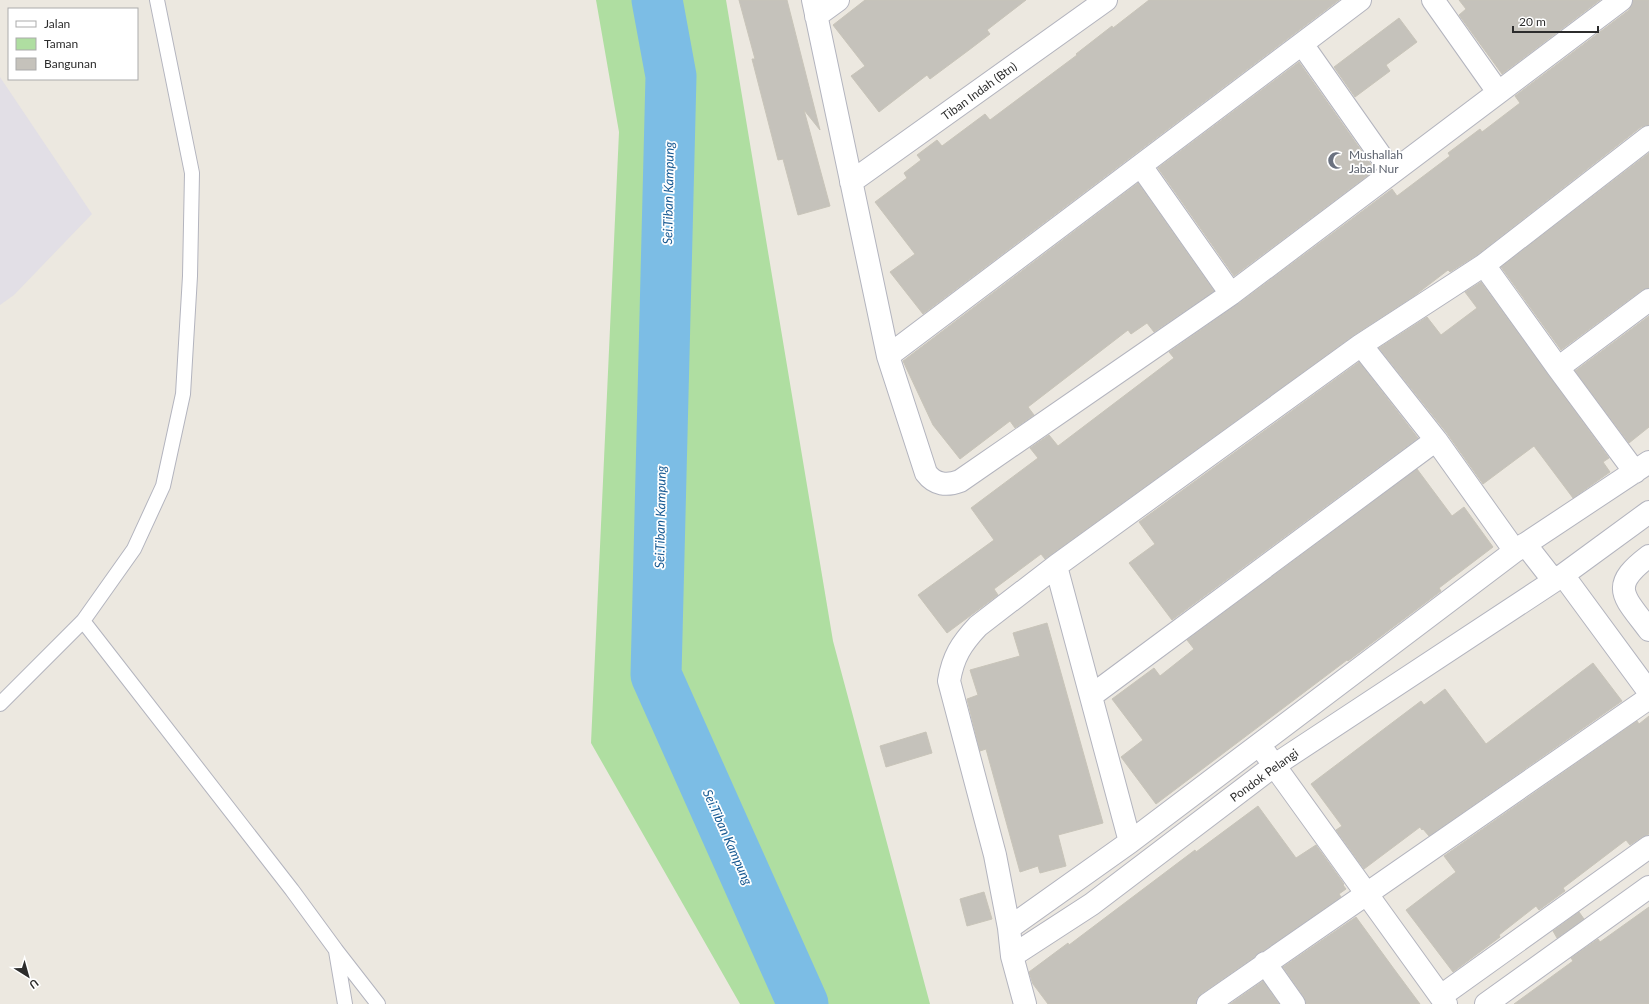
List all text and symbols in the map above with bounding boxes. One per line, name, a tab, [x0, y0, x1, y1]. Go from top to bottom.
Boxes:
legend	[8, 8, 138, 80]
scale bar	[1513, 8, 1598, 34]
text: 20 m	[1519, 14, 1546, 29]
text: Jalan	[44, 16, 70, 31]
text: Taman	[44, 36, 78, 51]
text: Bangunan	[44, 56, 97, 71]
street label: Tiban Indah (Btn)	[938, 59, 1020, 123]
water label: Sei.Tiban Kampung	[659, 141, 677, 245]
place label: Mushallah Jabal Nur	[1349, 147, 1403, 176]
mosque icon: Mushallah Jabal Nur	[1326, 151, 1346, 171]
water label: Sei.Tiban Kampung	[651, 465, 669, 569]
street label: Pondok Pelangi	[1227, 745, 1301, 805]
water label: Sei.Tiban Kampung	[700, 787, 757, 888]
north arrow	[8, 956, 48, 996]
text: U	[27, 977, 41, 992]

